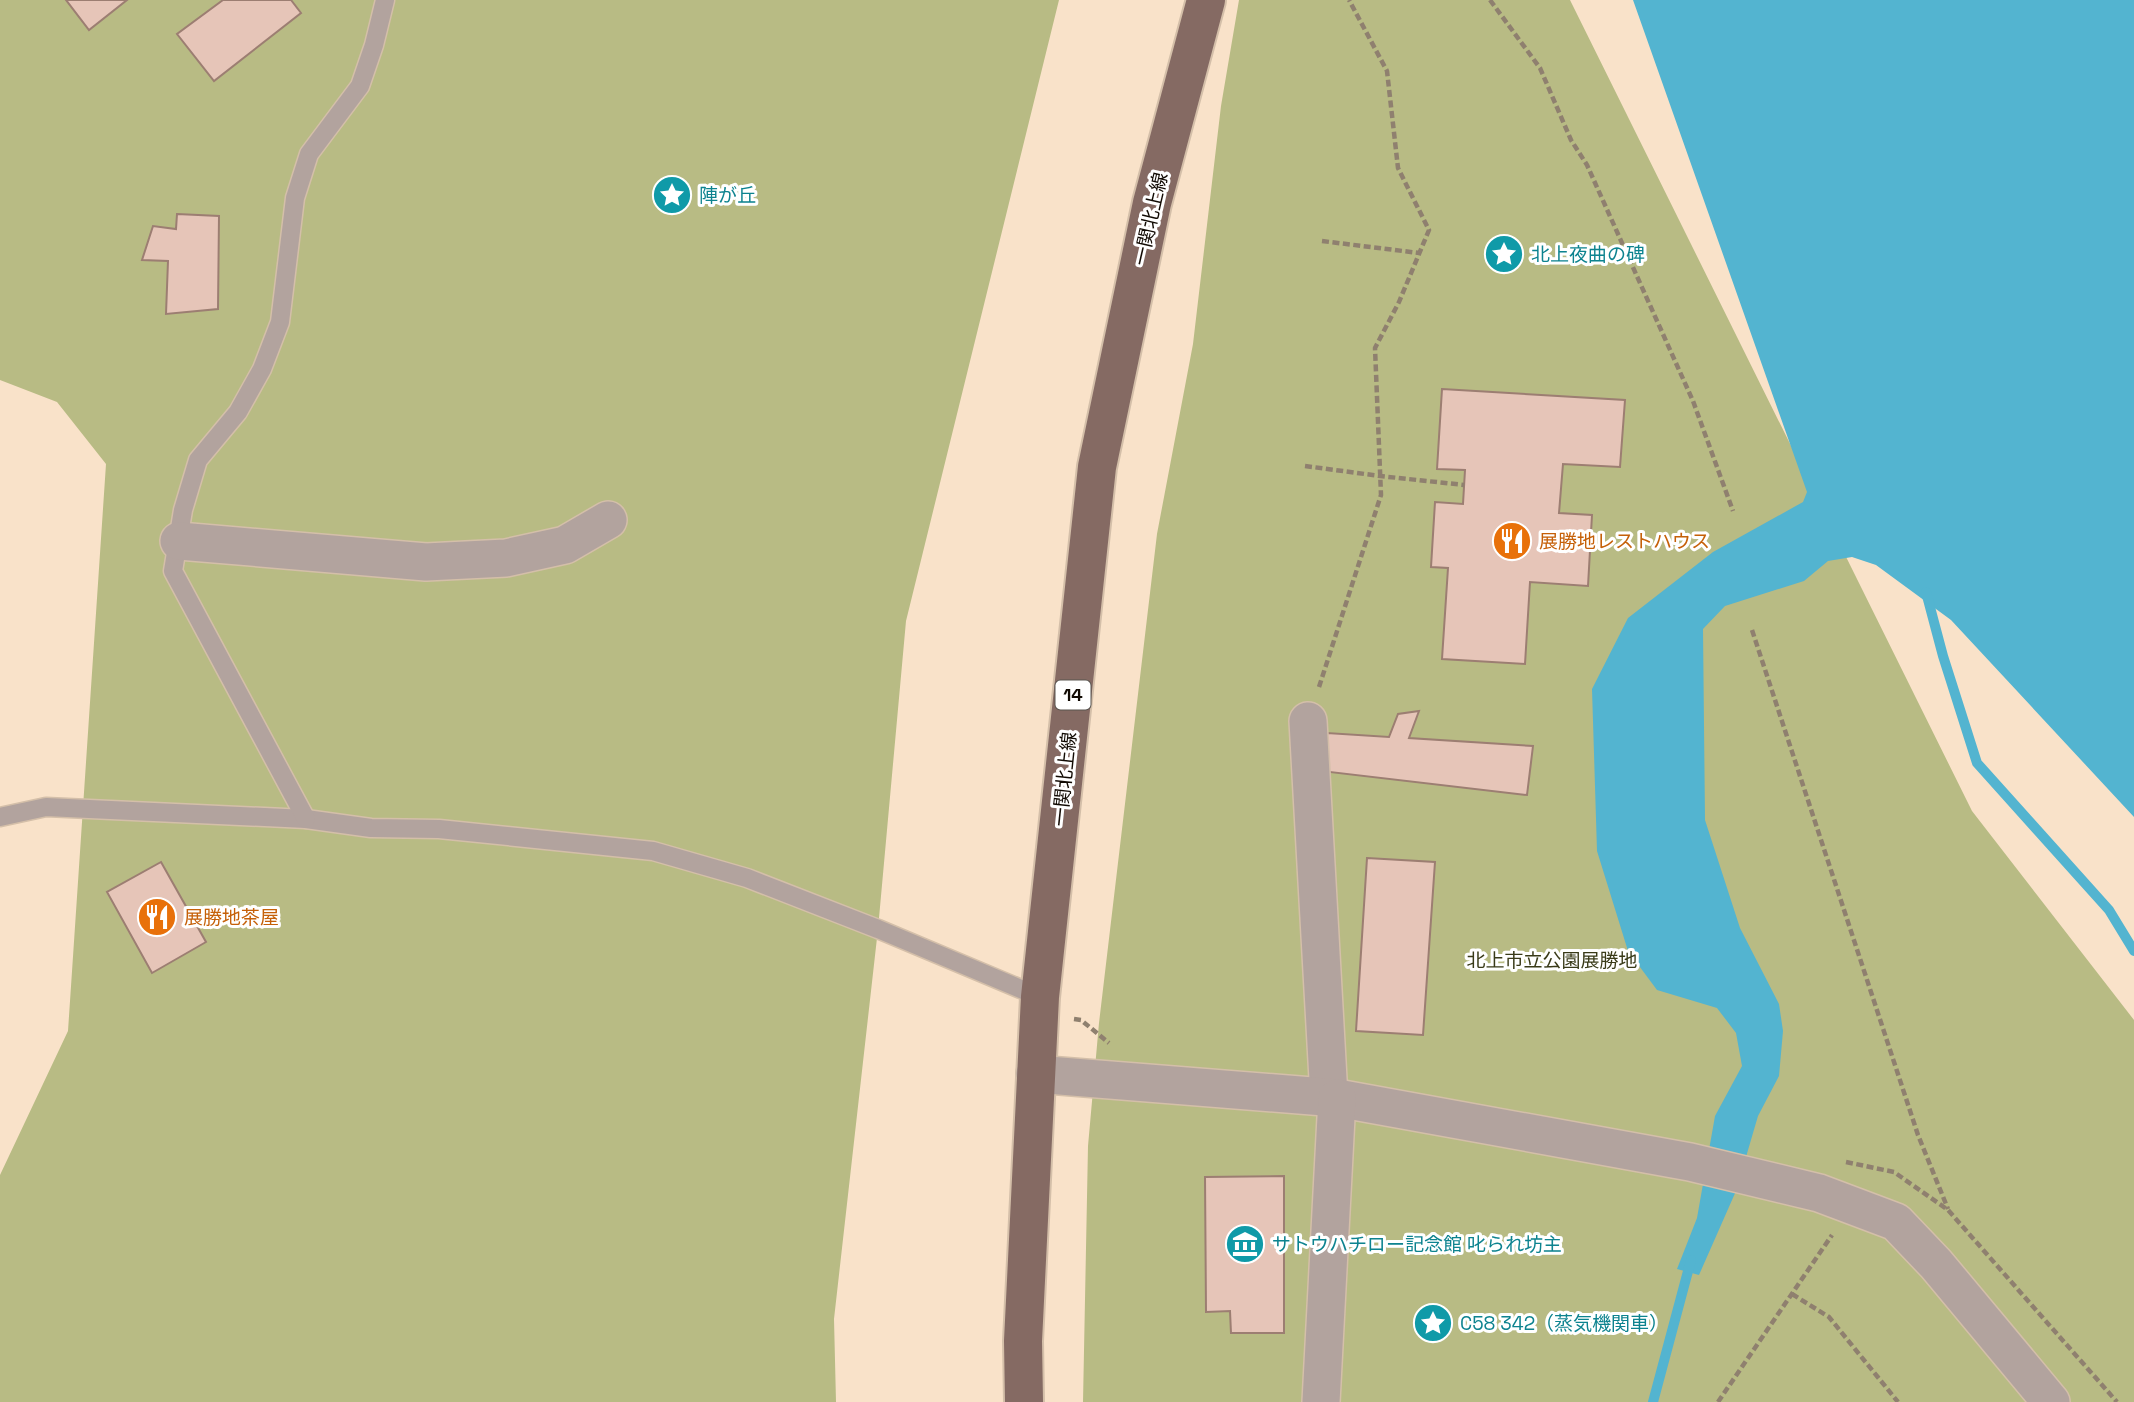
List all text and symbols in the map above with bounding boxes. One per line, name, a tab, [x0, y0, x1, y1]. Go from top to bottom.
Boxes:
street label: 一関北上線	[1128, 170, 1173, 268]
place icon: 陣が丘	[651, 174, 693, 216]
place label: 陣が丘	[699, 183, 756, 208]
place icon: 北上夜曲の碑	[1483, 233, 1525, 275]
place label: 北上夜曲の碑	[1531, 242, 1645, 267]
restaurant icon: 展勝地レストハウス	[1491, 520, 1533, 562]
place label: 展勝地レストハウス	[1539, 529, 1710, 554]
road number: 14	[1056, 680, 1090, 710]
street label: 一関北上線	[1047, 730, 1082, 828]
restaurant icon: 展勝地茶屋	[136, 896, 178, 938]
place label: 展勝地茶屋	[184, 905, 279, 930]
park label: 北上市立公園展勝地	[1466, 948, 1638, 973]
museum icon: サトウハチロー記念館 叱られ坊主	[1224, 1223, 1266, 1265]
place label: サトウハチロー記念館 叱られ坊主	[1272, 1232, 1562, 1257]
place icon: C58 342（蒸気機関車）	[1412, 1302, 1454, 1344]
place label: C58 342（蒸気機関車）	[1460, 1311, 1668, 1336]

